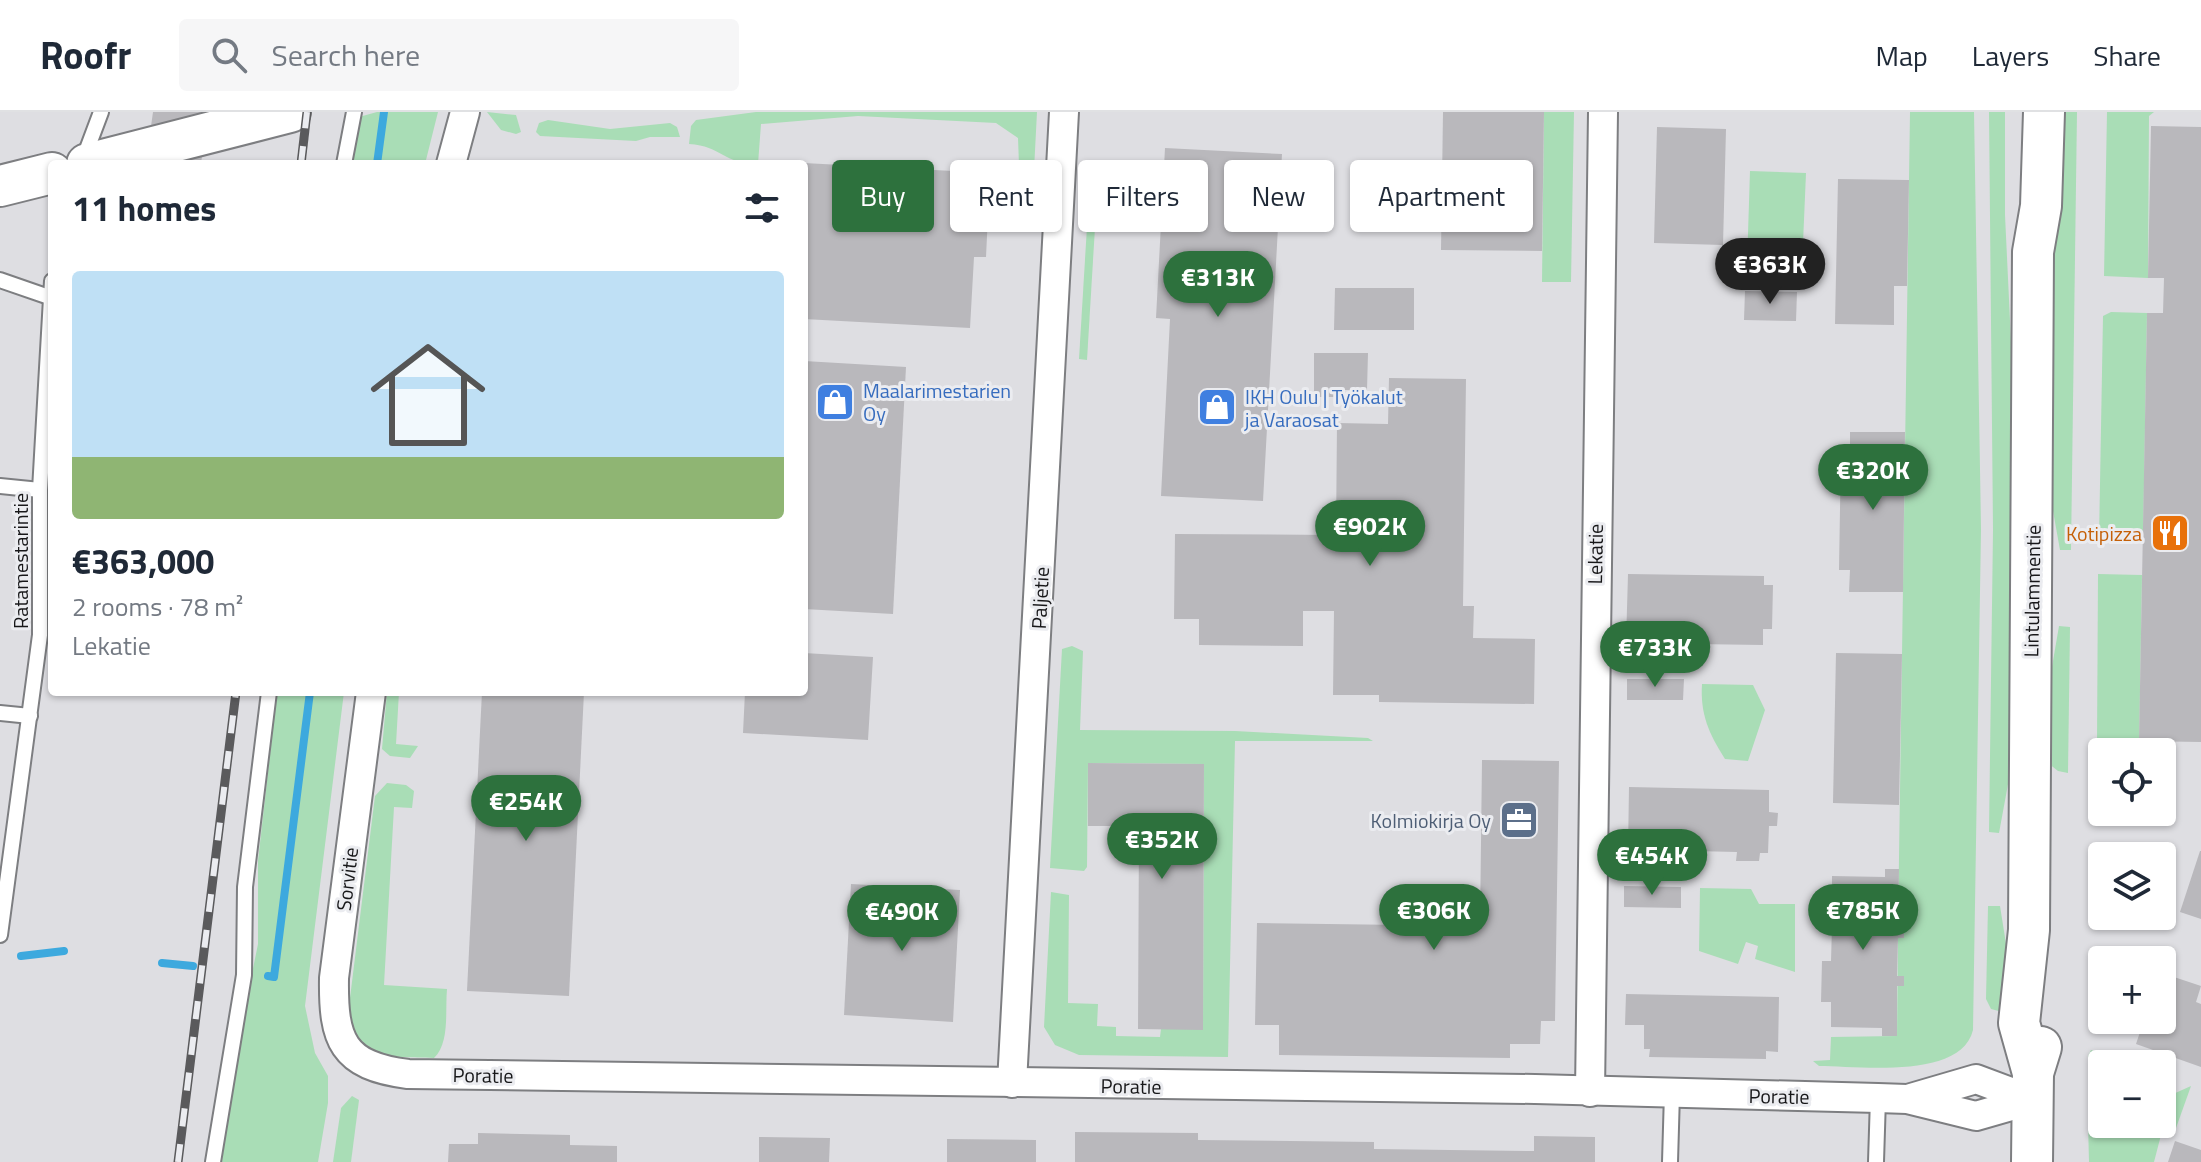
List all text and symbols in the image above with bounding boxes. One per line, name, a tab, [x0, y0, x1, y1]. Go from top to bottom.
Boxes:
search box	[179, 19, 739, 91]
text: Roofr	[40, 26, 131, 84]
text: Search here	[271, 32, 420, 78]
icon: search	[207, 33, 251, 77]
text: Map	[1875, 34, 1928, 77]
text: Layers	[1972, 34, 2049, 77]
text: Share	[2093, 34, 2161, 77]
chip: Buy	[832, 160, 934, 232]
chip: Rent	[950, 160, 1062, 232]
chip: Filters	[1078, 160, 1208, 232]
chip: New	[1224, 160, 1334, 232]
chip: Apartment	[1350, 160, 1533, 232]
text: 11 homes	[72, 182, 216, 234]
icon: filters	[740, 186, 784, 230]
pin: €363K	[1714, 238, 1826, 306]
text: €363K	[1733, 244, 1807, 283]
pin: €313K	[1162, 251, 1274, 319]
text: €313K	[1181, 257, 1255, 296]
icon: home	[356, 323, 500, 467]
place label: Maalarimestarien Oy	[863, 375, 1011, 429]
shop icon: Maalarimestarien Oy	[814, 381, 856, 423]
place label: IKH Oulu | Työkalut ja Varaosat	[1244, 381, 1403, 435]
shop icon: IKH Oulu | Työkalut ja Varaosat	[1196, 386, 1238, 428]
pin: €320K	[1817, 444, 1929, 512]
text: €320K	[1836, 450, 1910, 489]
street label: Ratamestarintie	[5, 493, 36, 629]
pin: €902K	[1314, 500, 1426, 568]
text: €902K	[1333, 506, 1407, 545]
restaurant icon: Kotipizza	[2149, 512, 2191, 554]
place label: Kotipizza	[2066, 518, 2142, 549]
street label: Lekatie	[1579, 523, 1611, 585]
street label: Lintulammentie	[2015, 524, 2049, 658]
text: €363,000	[72, 535, 214, 587]
street label: Paljetie	[1023, 566, 1057, 630]
text: 2 rooms · 78 m²	[72, 587, 243, 626]
pin: €733K	[1599, 621, 1711, 689]
text: Lekatie	[72, 626, 151, 665]
text: €733K	[1618, 627, 1692, 666]
map controls	[2088, 738, 2176, 1138]
button: locate	[2088, 738, 2176, 826]
pin: €254K	[470, 775, 582, 843]
text: €254K	[489, 781, 563, 820]
office icon: Kolmiokirja Oy	[1498, 799, 1540, 841]
place label: Kolmiokirja Oy	[1371, 805, 1491, 836]
pin: €352K	[1106, 813, 1218, 881]
text: €352K	[1125, 819, 1199, 858]
pin: €454K	[1596, 829, 1708, 897]
text: €454K	[1615, 835, 1689, 874]
button: layers	[2088, 842, 2176, 930]
street label: Sorvitie	[328, 845, 366, 913]
pin: €306K	[1378, 884, 1490, 952]
pin: €785K	[1807, 884, 1919, 952]
pin: €490K	[846, 885, 958, 953]
text: €306K	[1397, 890, 1471, 929]
text: €785K	[1826, 890, 1900, 929]
text: €490K	[865, 891, 939, 930]
button: +	[2088, 946, 2176, 1034]
button: −	[2088, 1050, 2176, 1138]
street label: Poratie	[452, 1059, 514, 1091]
street label: Poratie	[1100, 1070, 1162, 1102]
street label: Poratie	[1748, 1080, 1810, 1112]

